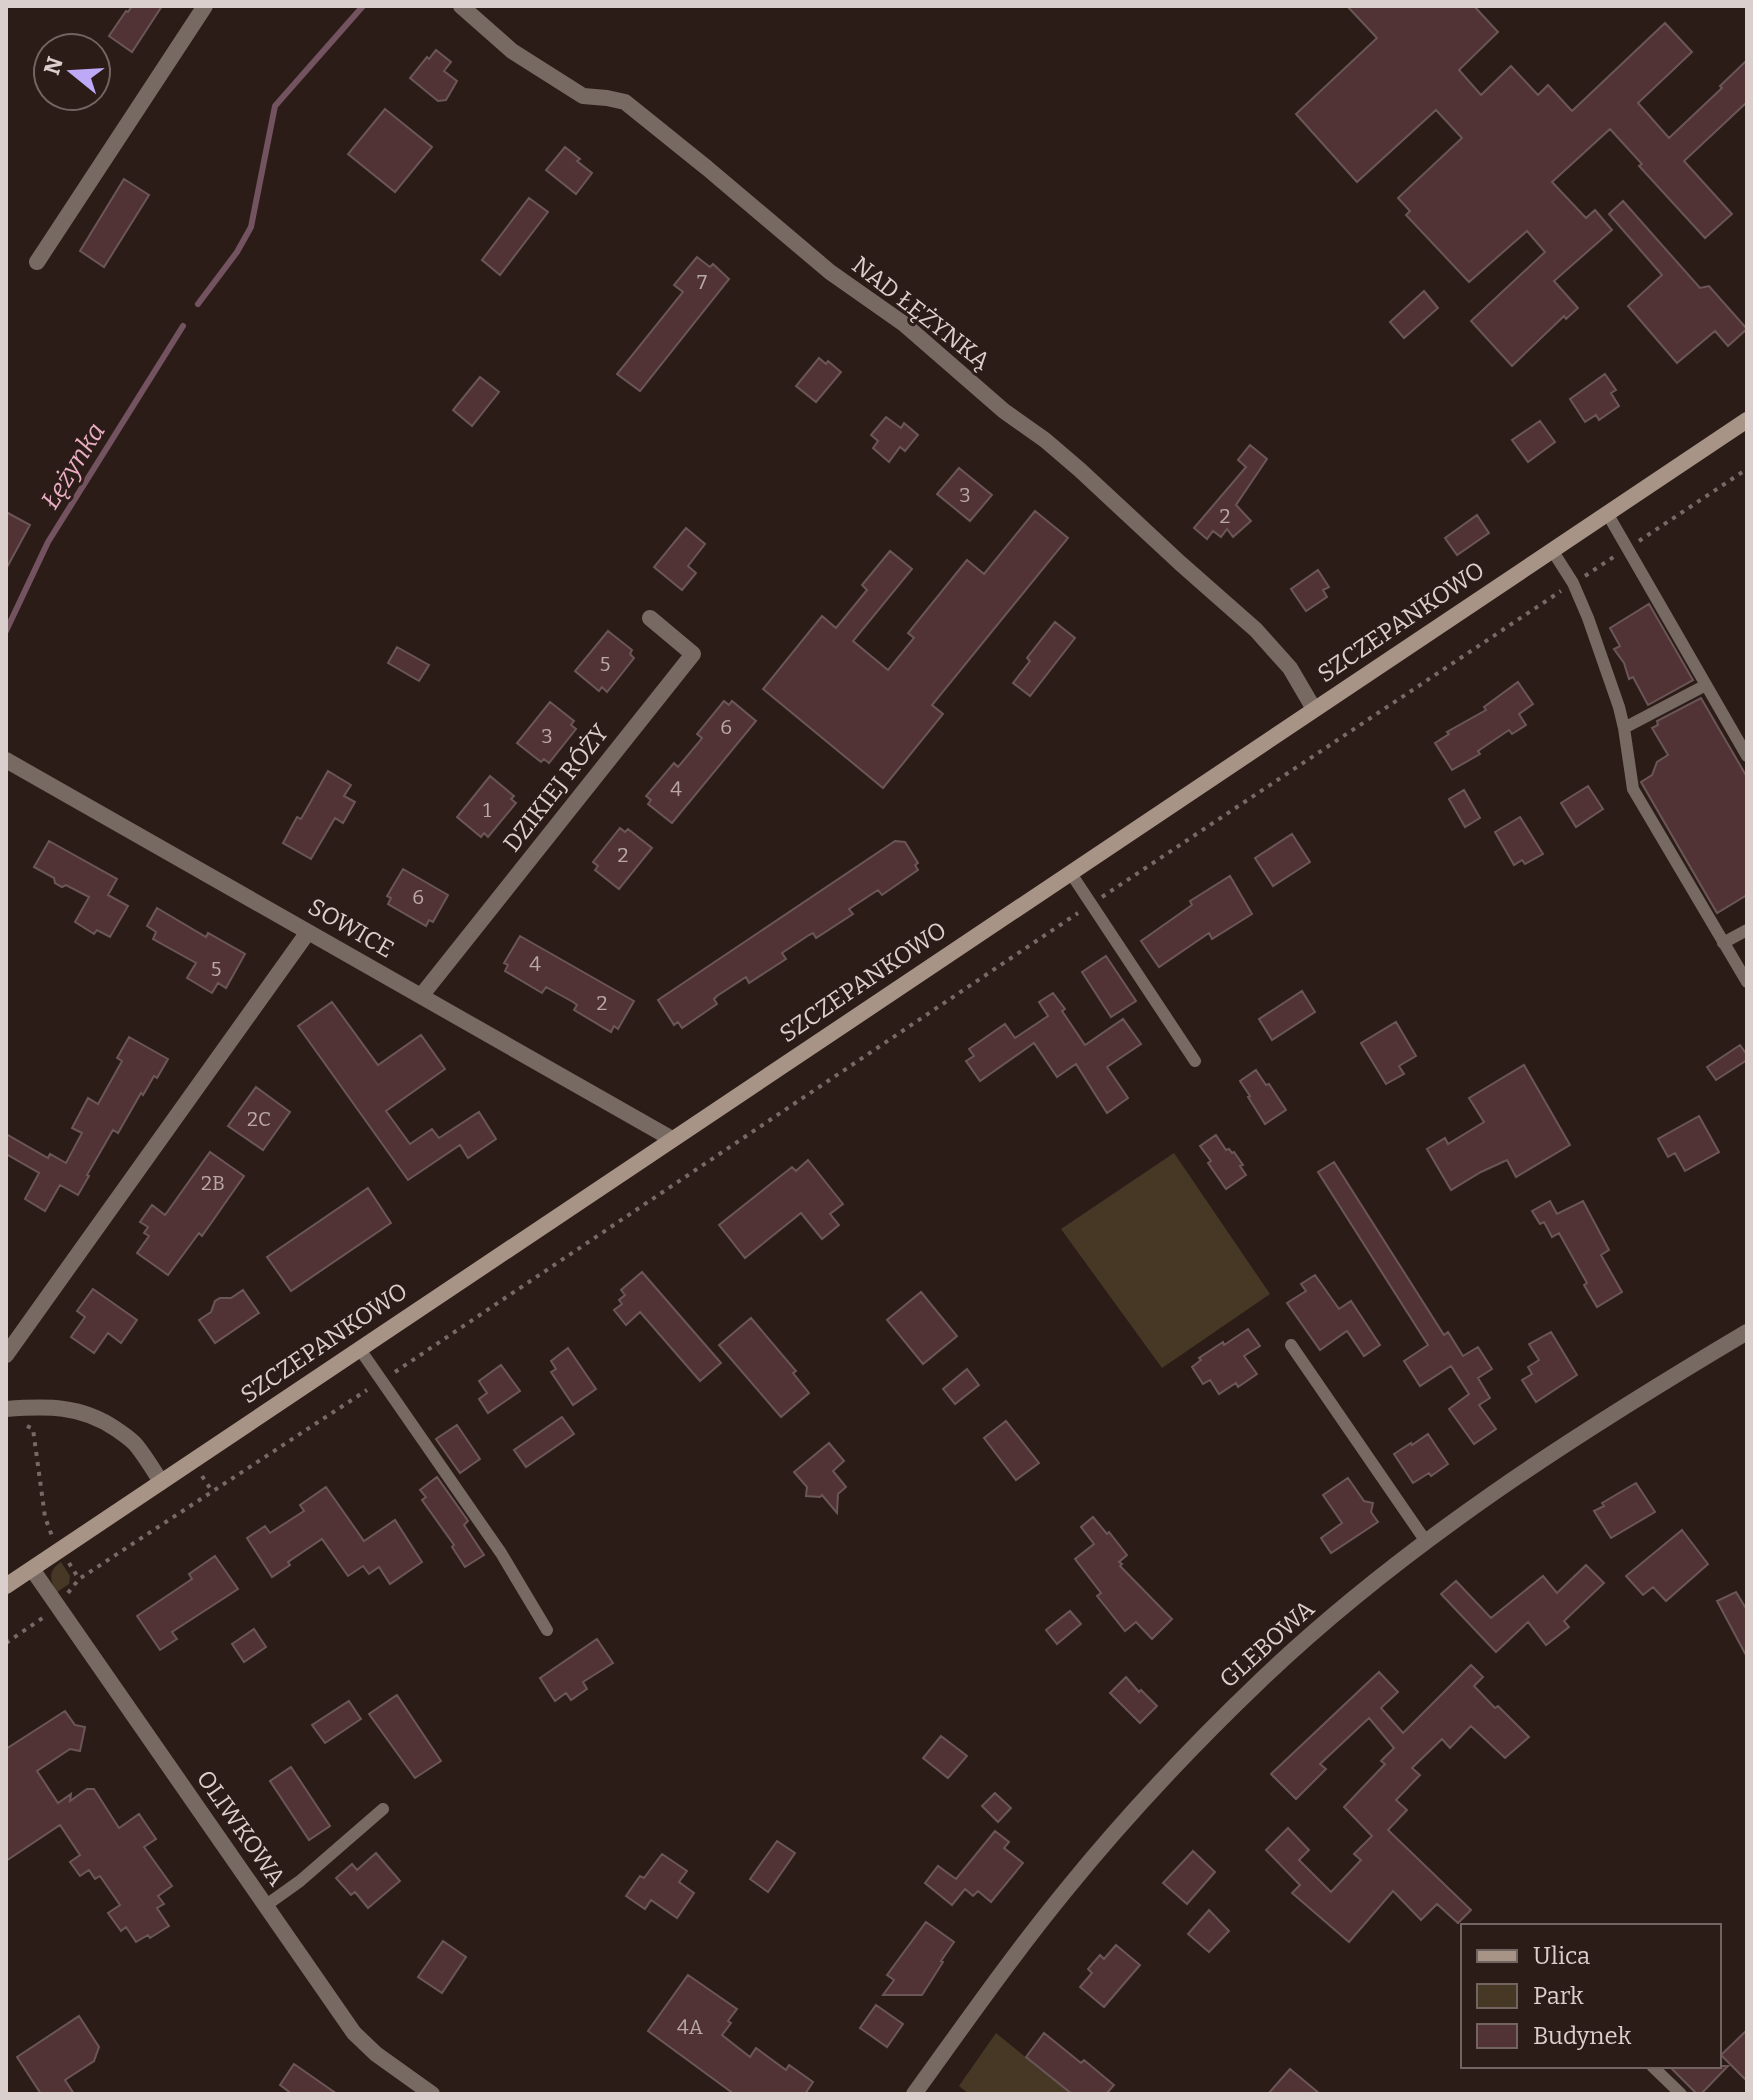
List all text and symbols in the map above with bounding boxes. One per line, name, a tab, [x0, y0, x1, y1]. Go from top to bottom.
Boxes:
north arrow	[32, 32, 112, 112]
text: N	[38, 54, 69, 78]
street label: NAD ŁĘŻYNKĄ	[847, 251, 995, 375]
house number: 7	[697, 270, 707, 294]
water label: Łężynka	[34, 417, 112, 515]
house number: 3	[959, 483, 971, 507]
house number: 2	[1220, 504, 1230, 528]
street label: SZCZEPANKOWO	[1312, 556, 1490, 688]
house number: 5	[600, 652, 610, 676]
house number: 6	[720, 715, 732, 739]
street label: DZIKIEJ RÓŻY	[498, 718, 615, 857]
house number: 3	[541, 724, 553, 748]
house number: 4	[670, 777, 682, 801]
house number: 1	[483, 798, 491, 822]
house number: 2	[618, 843, 628, 867]
house number: 6	[412, 885, 424, 909]
street label: SOWICE	[303, 892, 399, 964]
street label: SZCZEPANKOWO	[774, 916, 952, 1048]
house number: 4	[529, 952, 541, 976]
house number: 5	[211, 957, 221, 981]
house number: 2	[597, 991, 607, 1015]
house number: 2C	[247, 1107, 271, 1131]
house number: 2B	[201, 1171, 225, 1195]
street label: SZCZEPANKOWO	[235, 1277, 413, 1409]
street label: GLEBOWA	[1214, 1594, 1320, 1694]
street label: OLIWKOWA	[191, 1765, 291, 1891]
legend	[1461, 1924, 1721, 2068]
text: Ulica	[1533, 1942, 1590, 1970]
text: Park	[1533, 1982, 1584, 2010]
house number: 4A	[677, 2015, 704, 2039]
text: Budynek	[1533, 2022, 1632, 2050]

